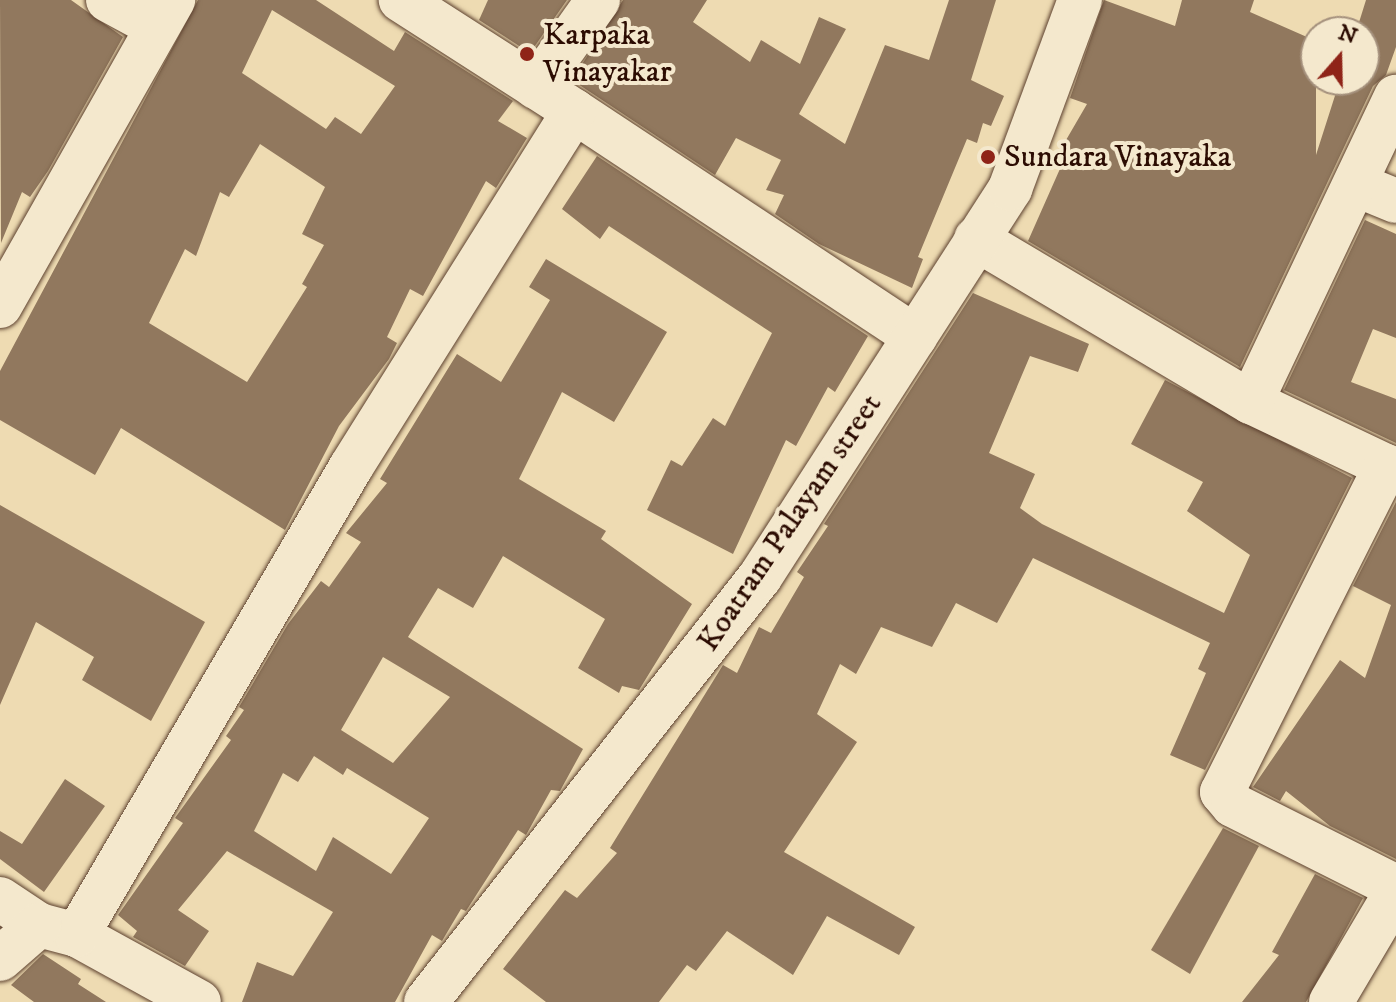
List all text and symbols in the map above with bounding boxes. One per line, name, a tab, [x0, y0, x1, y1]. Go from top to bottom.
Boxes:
north arrow	[1300, 16, 1380, 96]
place label: Karpaka Vinayakar	[543, 17, 672, 92]
text: N	[1335, 19, 1361, 51]
marker: Karpaka Vinayakar	[518, 45, 536, 63]
place label: Sundara Vinayaka	[1004, 138, 1231, 176]
marker: Sundara Vinayaka	[979, 148, 997, 166]
street label: Koatram Palayam street	[690, 387, 890, 659]

